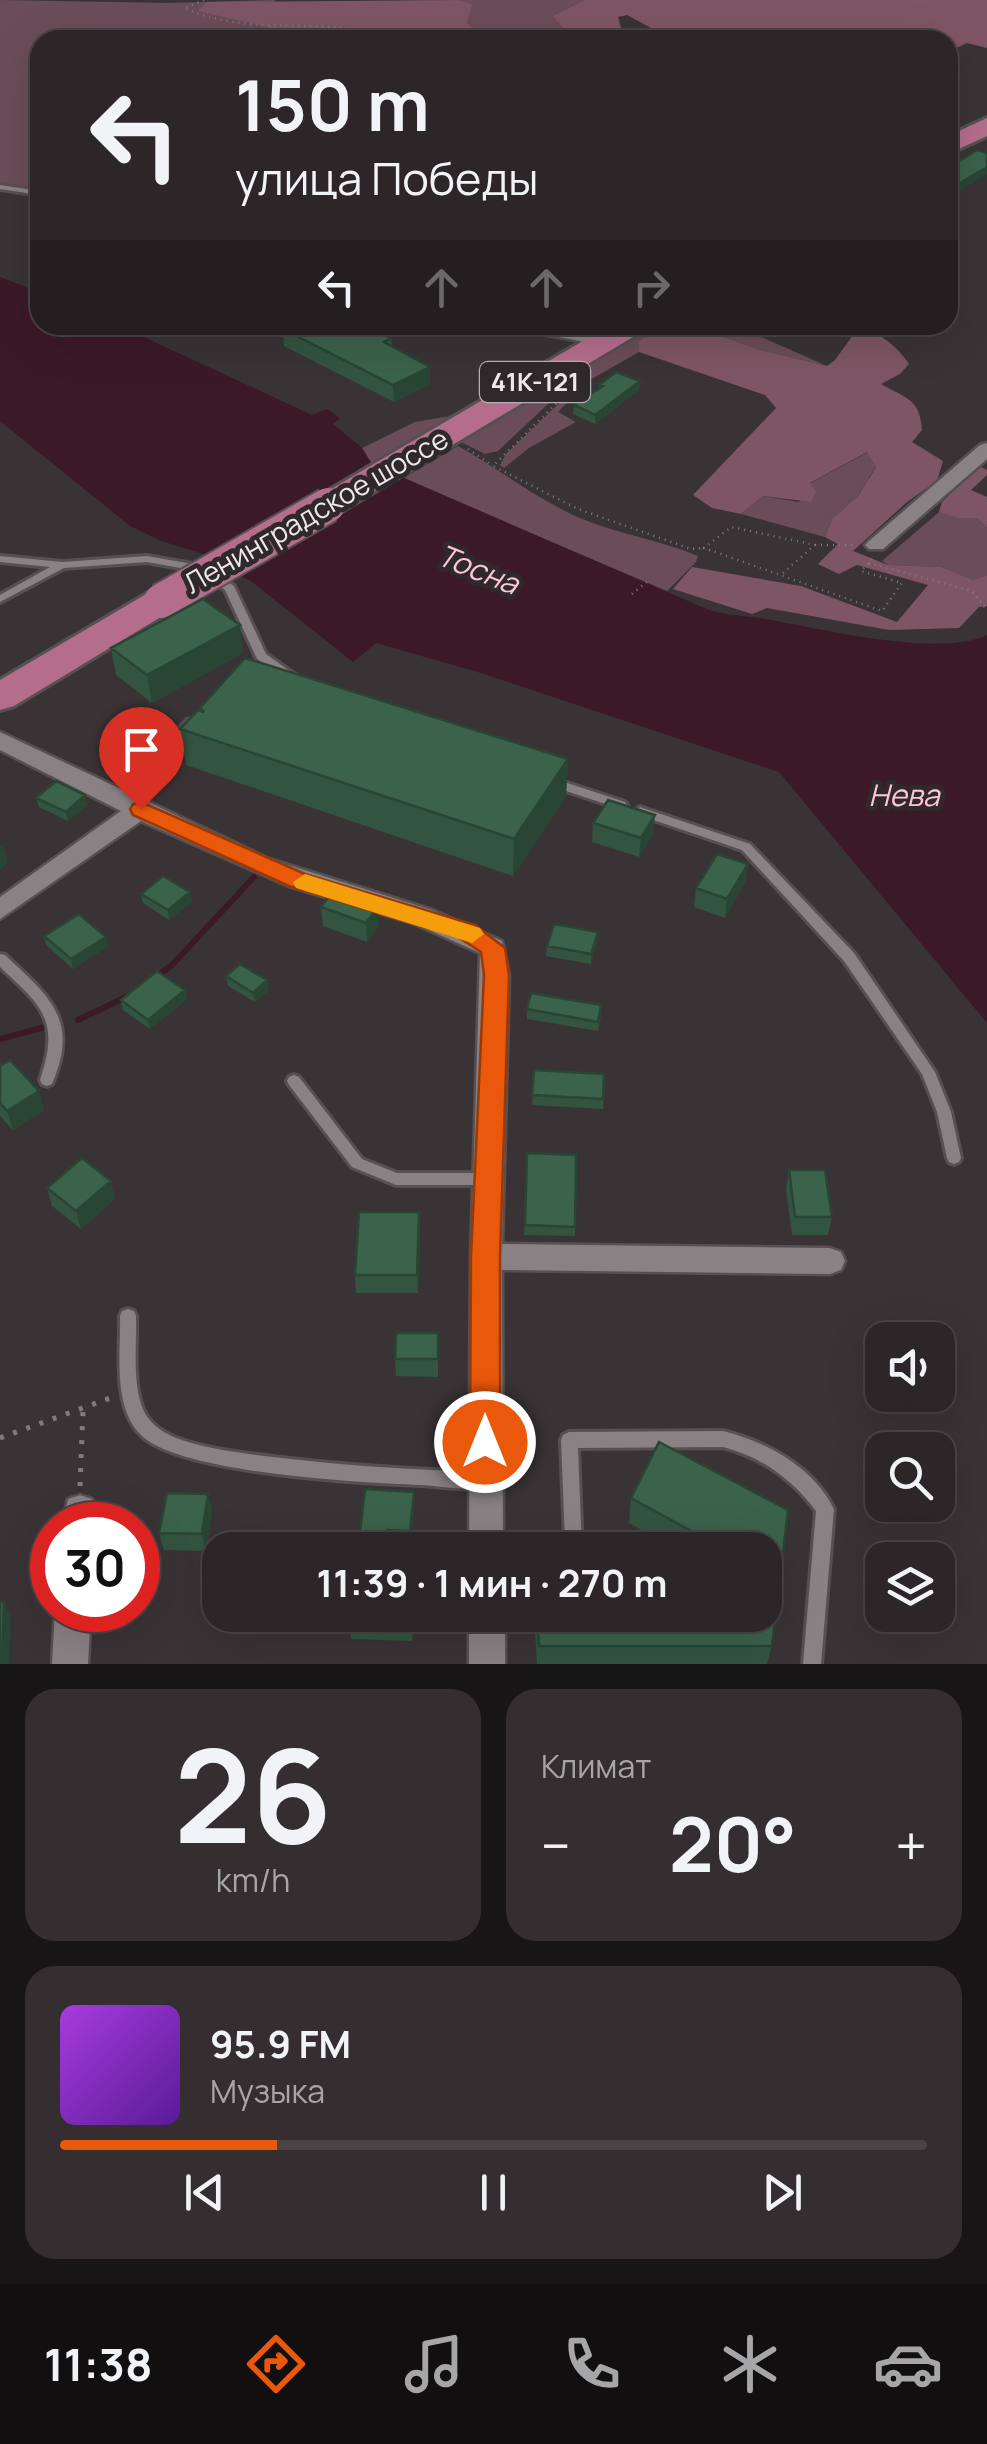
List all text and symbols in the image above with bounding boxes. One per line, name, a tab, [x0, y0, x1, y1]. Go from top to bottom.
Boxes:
text: 150 m	[235, 56, 430, 152]
icon: left	[70, 70, 200, 200]
text: улица Победы	[235, 147, 538, 209]
icon: left	[309, 260, 364, 315]
icon: ahead	[414, 260, 469, 315]
icon: ahead	[519, 260, 574, 315]
icon: right	[624, 260, 679, 315]
road number: 41К-121	[480, 362, 590, 402]
street label: Ленинградское шоссе	[176, 419, 455, 601]
water label: Тосна	[432, 534, 527, 604]
pin	[99, 707, 184, 810]
icon: arrive	[114, 722, 169, 777]
water label: Нева	[869, 774, 941, 815]
map controls	[865, 1322, 955, 1632]
button: sound	[865, 1322, 955, 1412]
position arrow	[433, 1390, 537, 1494]
button: search	[865, 1432, 955, 1522]
speed limit sign: 30	[30, 1502, 160, 1632]
button: layers	[865, 1542, 955, 1632]
text: 11:39 · 1 мин · 270 m	[317, 1556, 667, 1608]
text: 26	[174, 1704, 332, 1882]
text: Климат	[541, 1744, 651, 1788]
text: 20°	[669, 1792, 797, 1895]
text: −	[541, 1807, 571, 1883]
text: +	[895, 1807, 927, 1883]
text: km/h	[216, 1858, 290, 1902]
text: 95.9 FM	[210, 2017, 351, 2069]
text: Музыка	[210, 2069, 325, 2113]
icon: previous	[177, 2165, 232, 2220]
icon: pause	[466, 2165, 521, 2220]
icon: next	[755, 2165, 810, 2220]
icon: directions	[241, 2329, 311, 2399]
icon: music	[399, 2329, 469, 2399]
icon: phone	[557, 2329, 627, 2399]
icon: climate	[715, 2329, 785, 2399]
icon: car	[873, 2329, 943, 2399]
text: 11:38	[44, 2333, 153, 2395]

